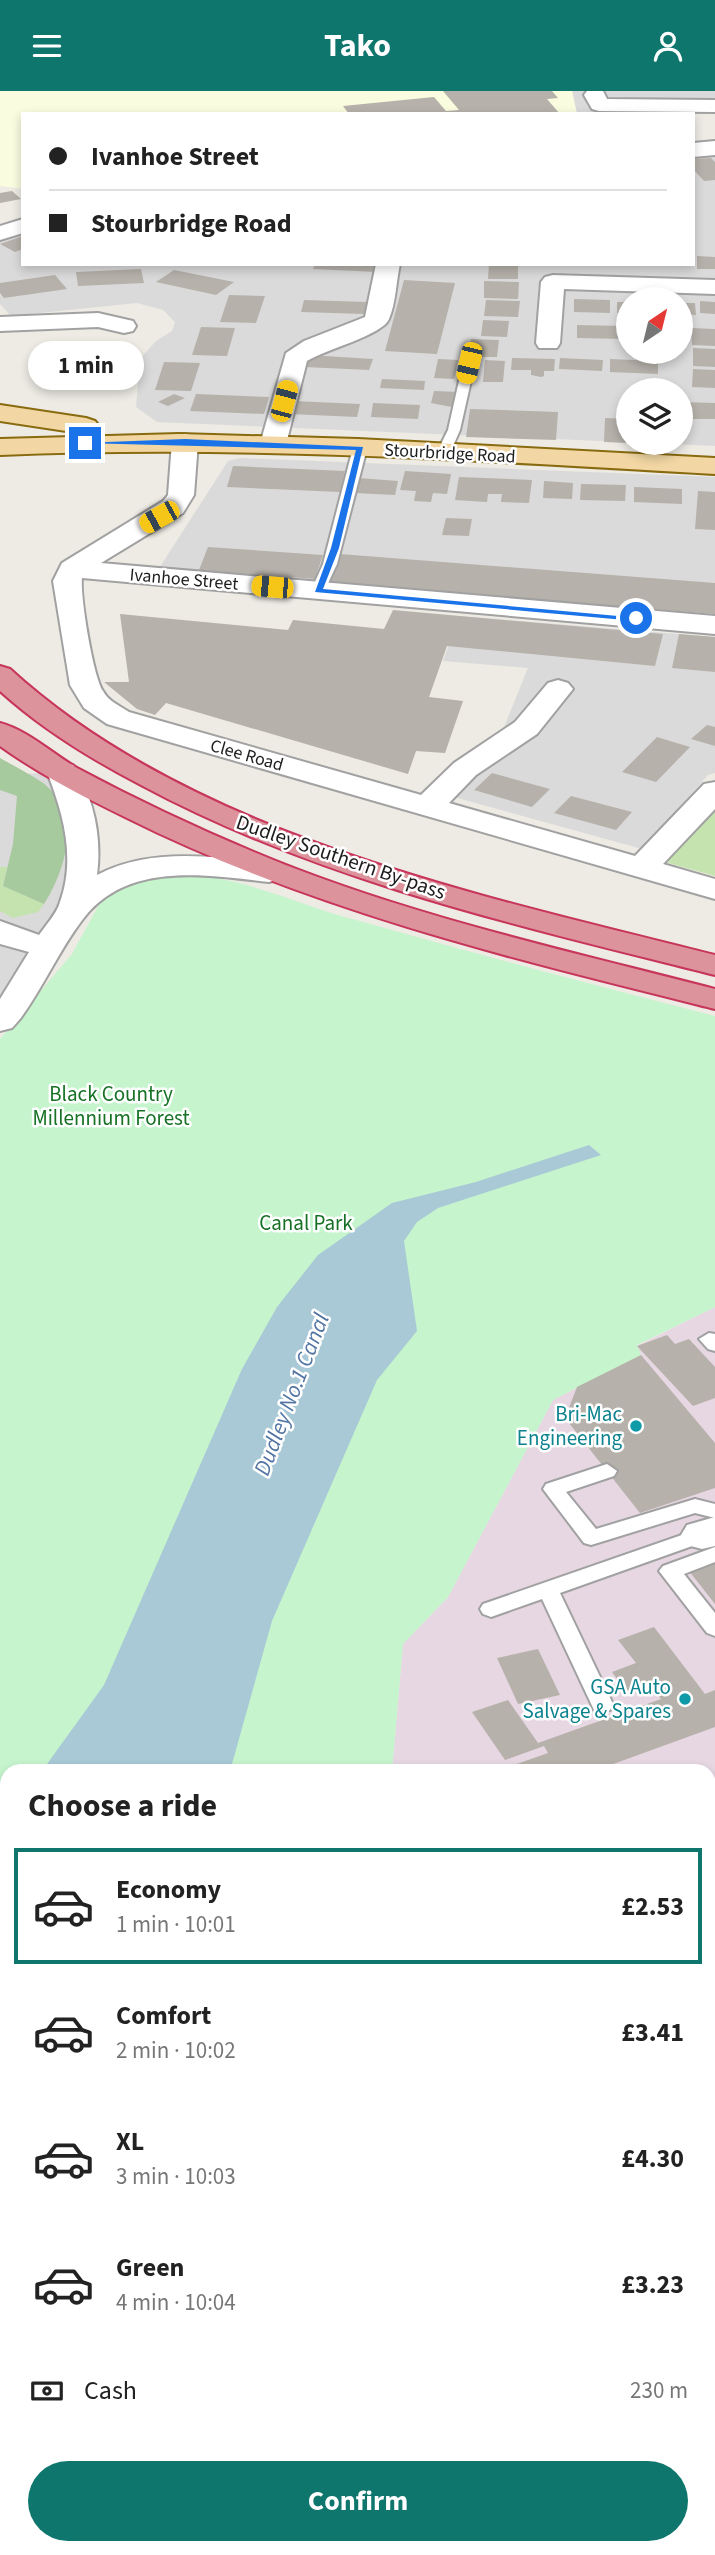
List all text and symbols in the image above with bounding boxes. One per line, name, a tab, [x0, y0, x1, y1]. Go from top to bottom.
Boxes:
text: Tako	[324, 23, 391, 69]
icon: menu	[28, 27, 66, 65]
icon: person	[649, 27, 687, 65]
text: Ivanhoe Street	[91, 138, 259, 175]
text: Stourbridge Road	[91, 205, 292, 242]
north arrow	[616, 287, 693, 364]
map controls	[616, 287, 693, 455]
car	[455, 340, 484, 386]
callout: 1 min	[27, 341, 143, 391]
text: 1 min	[58, 349, 114, 382]
car	[269, 378, 300, 424]
button: layers	[616, 378, 693, 455]
route end	[69, 427, 101, 459]
street label: Stourbridge Road	[384, 438, 516, 469]
car	[136, 498, 183, 536]
street label: Ivanhoe Street	[129, 562, 239, 597]
car	[251, 575, 294, 599]
route start	[620, 602, 652, 634]
street label: Clee Road	[207, 733, 286, 778]
street label: Dudley Southern By-pass	[232, 807, 450, 907]
park label: Black Country Millennium Forest	[32, 1079, 190, 1133]
park label: Canal Park	[259, 1208, 353, 1238]
water label: Dudley No.1 Canal	[245, 1308, 338, 1480]
place label: Bri-Mac Engineering	[517, 1399, 622, 1453]
marker: Bri-Mac Engineering	[628, 1418, 644, 1434]
place label: GSA Auto Salvage & Spares	[523, 1672, 671, 1726]
marker: GSA Auto Salvage & Spares	[677, 1691, 693, 1707]
text: Choose a ride	[28, 1783, 217, 1829]
text: Economy	[116, 1871, 221, 1908]
icon: car	[32, 1875, 95, 1938]
text: £2.53	[621, 1888, 684, 1925]
text: 1 min · 10:01	[116, 1908, 236, 1941]
text: Comfort	[116, 1997, 211, 2034]
icon: car	[32, 2001, 95, 2064]
text: £3.41	[621, 2014, 684, 2051]
text: 2 min · 10:02	[116, 2034, 236, 2067]
text: XL	[116, 2123, 144, 2160]
icon: car	[32, 2127, 95, 2190]
text: £4.30	[621, 2140, 684, 2177]
text: 3 min · 10:03	[116, 2160, 236, 2193]
text: Green	[116, 2249, 184, 2286]
icon: car	[32, 2253, 95, 2316]
text: £3.23	[621, 2266, 684, 2303]
text: 4 min · 10:04	[116, 2286, 236, 2319]
icon: cash	[28, 2372, 66, 2410]
text: Cash	[84, 2372, 137, 2409]
text: 230 m	[630, 2374, 688, 2407]
button: Confirm	[28, 2461, 688, 2541]

